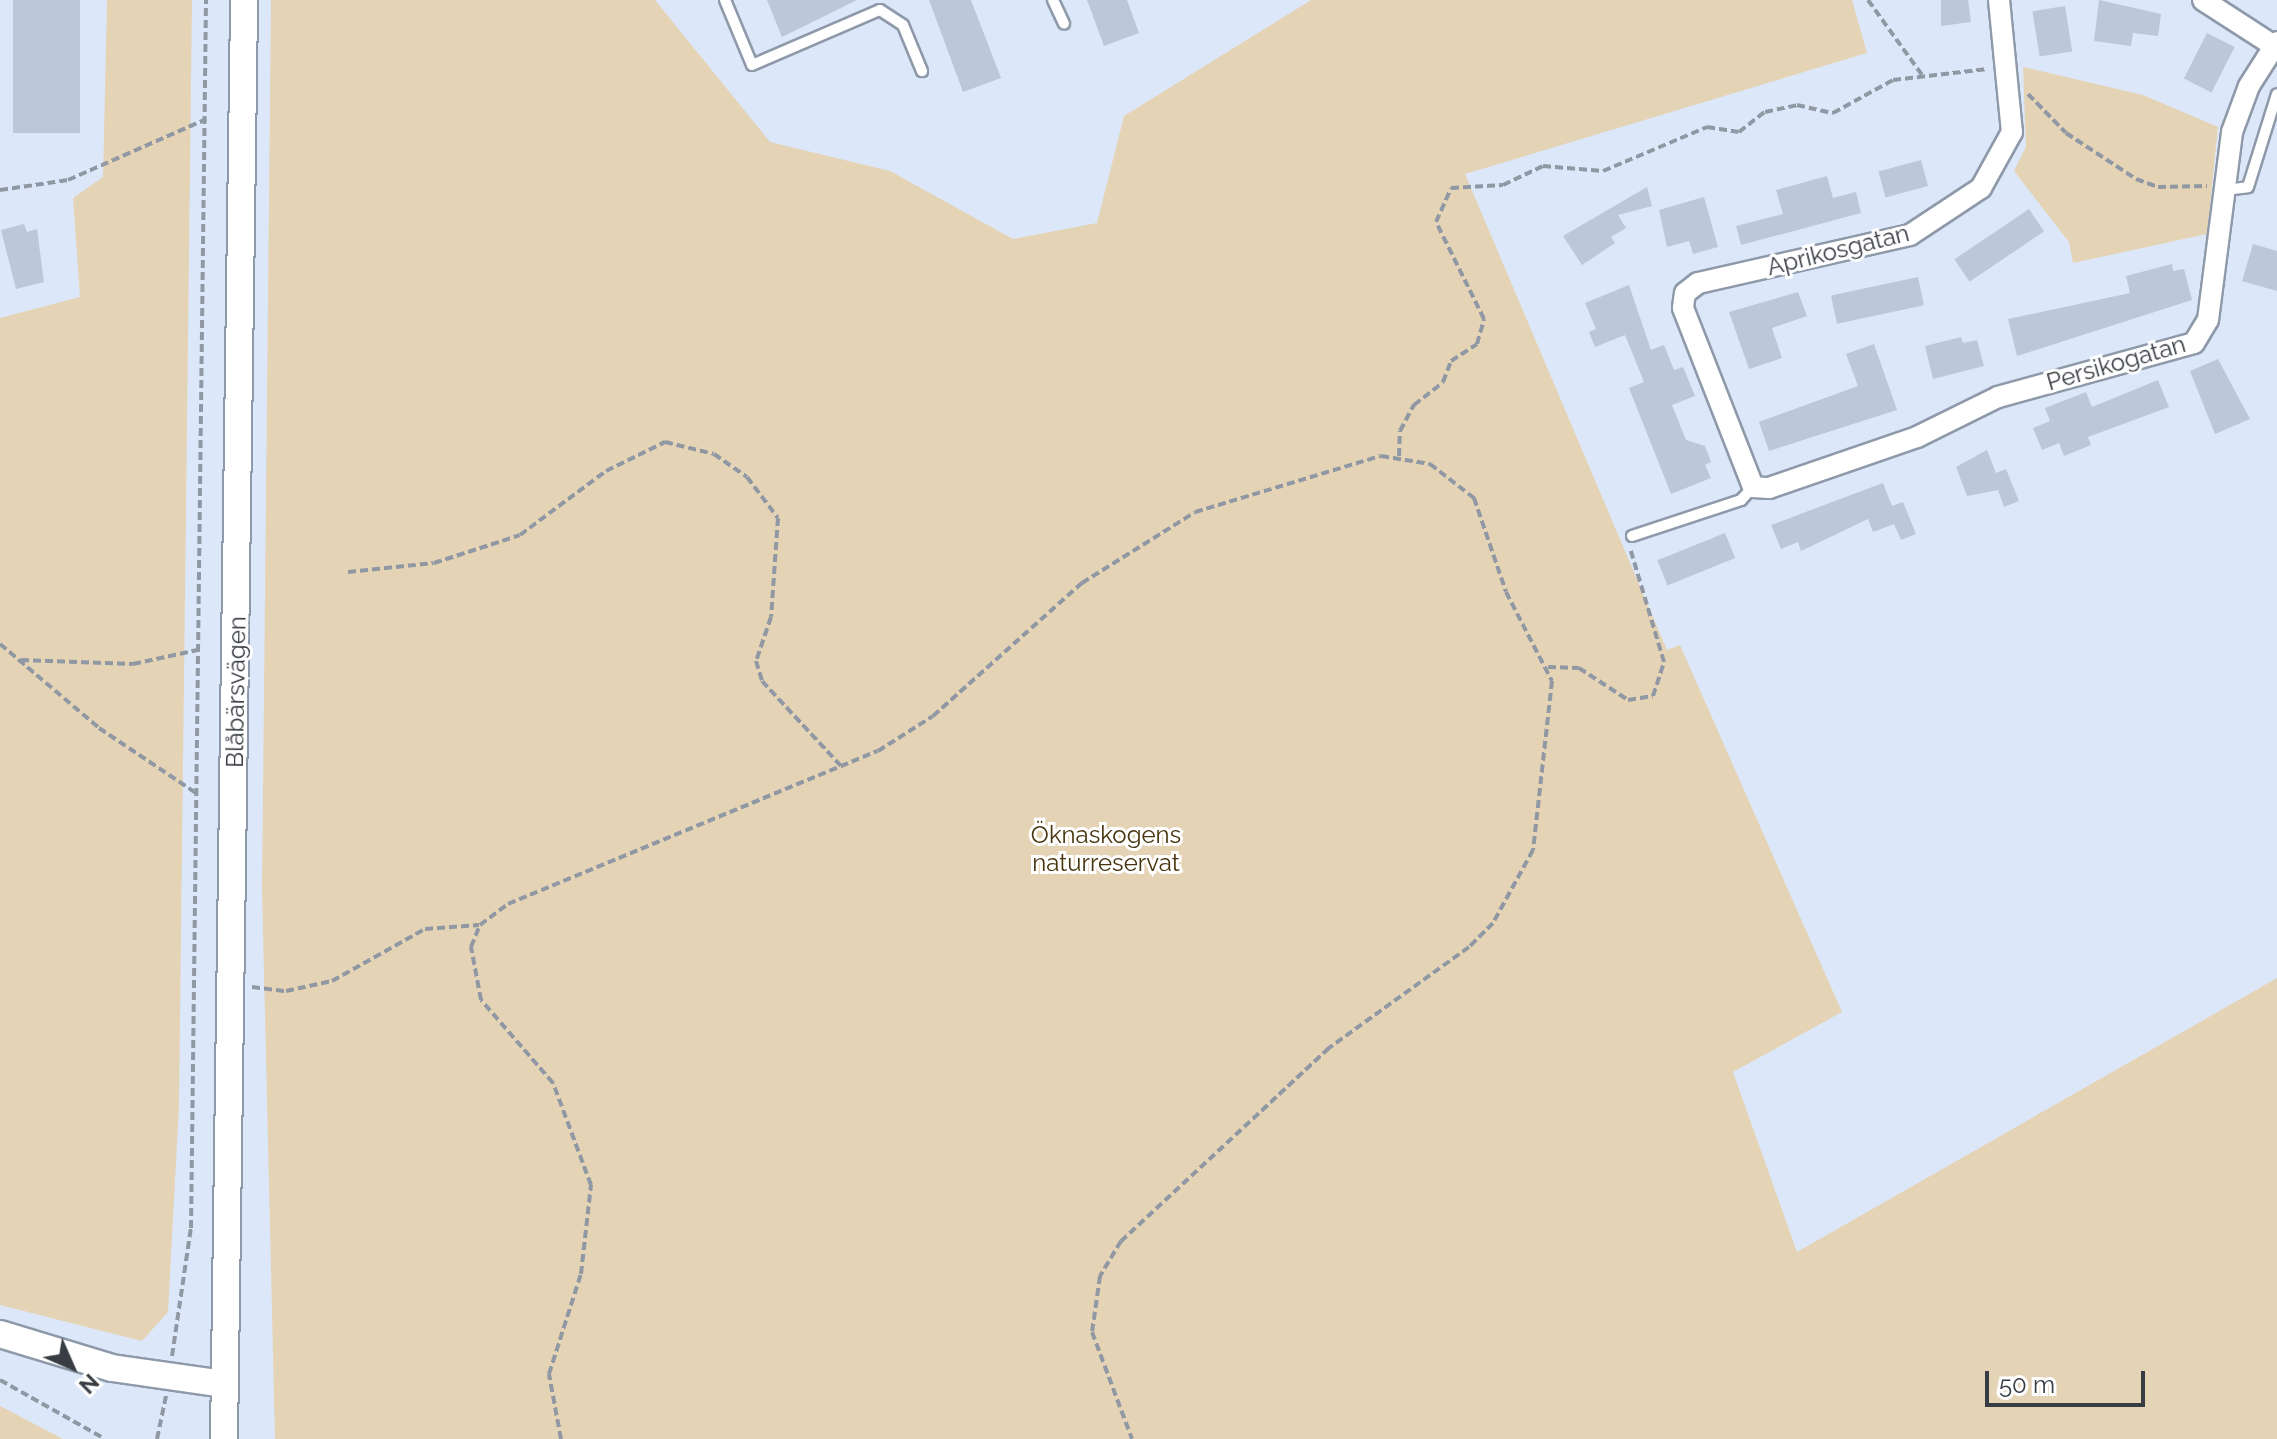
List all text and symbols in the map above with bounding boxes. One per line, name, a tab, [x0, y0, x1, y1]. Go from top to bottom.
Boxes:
street label: Aprikosgatan	[1764, 218, 1912, 282]
street label: Persikogatan	[2043, 329, 2189, 397]
street label: Blåbärsvägen	[220, 616, 252, 768]
park label: Öknaskogens naturreservat	[1031, 821, 1181, 877]
north arrow	[32, 1327, 112, 1407]
scale bar	[1989, 1355, 2149, 1405]
text: N	[74, 1369, 104, 1399]
text: 50 m	[1999, 1370, 2055, 1399]

